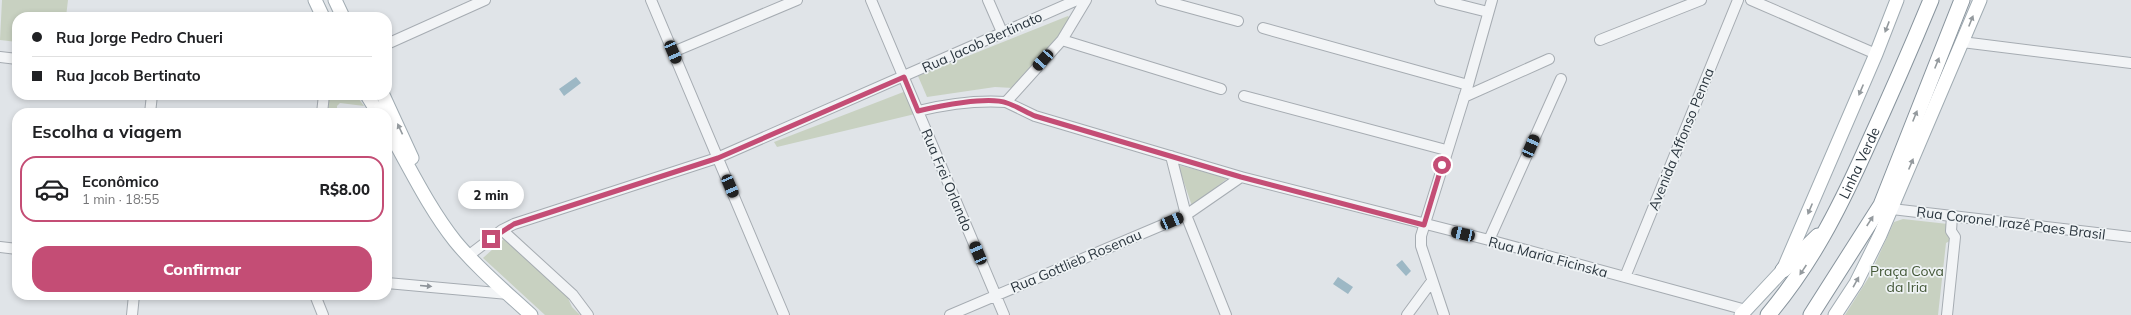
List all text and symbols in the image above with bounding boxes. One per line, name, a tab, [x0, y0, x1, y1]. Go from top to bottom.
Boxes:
street label: Rua Jacob Bertinato	[919, 7, 1045, 77]
one-way arrow	[1968, 15, 1974, 27]
one-way arrow	[1883, 21, 1889, 33]
text: Rua Jorge Pedro Chueri	[56, 28, 223, 47]
car	[663, 39, 683, 65]
car	[1031, 47, 1055, 73]
one-way arrow	[1934, 57, 1940, 69]
street label: Avenida Affonso Penna	[1644, 65, 1718, 213]
text: Rua Jacob Bertinato	[56, 66, 201, 85]
one-way arrow	[1858, 84, 1864, 95]
one-way arrow	[1913, 110, 1919, 122]
text: Escolha a viagem	[32, 120, 182, 143]
one-way arrow	[396, 123, 402, 135]
street label: Linha Verde	[1835, 124, 1884, 202]
street label: Rua Frei Orlando	[917, 126, 977, 234]
car	[1521, 133, 1541, 159]
route start	[1433, 156, 1451, 174]
one-way arrow	[1908, 159, 1914, 170]
icon: car	[34, 171, 70, 207]
text: Econômico	[82, 172, 159, 191]
car	[720, 173, 740, 199]
text: R$8.00	[319, 180, 370, 199]
callout: 2 min	[458, 181, 524, 209]
text: 2 min	[474, 187, 508, 203]
text: 1 min · 18:55	[82, 191, 159, 207]
street label: Rua Coronel Irazê Paes Brasil	[1916, 202, 2106, 244]
one-way arrow	[1806, 203, 1813, 215]
car	[1159, 211, 1185, 231]
one-way arrow	[1866, 216, 1874, 226]
street label: Rua Gottlieb Rosenau	[1008, 225, 1144, 297]
car	[1450, 225, 1476, 243]
route end	[482, 230, 500, 248]
street label: Rua Maria Ficinska	[1486, 232, 1610, 282]
car	[968, 240, 988, 266]
button: Confirmar	[32, 246, 372, 292]
park label: Praça Cova da Iria	[1870, 262, 1944, 296]
one-way arrow	[1799, 265, 1807, 275]
one-way arrow	[1853, 276, 1859, 288]
one-way arrow	[420, 283, 432, 289]

